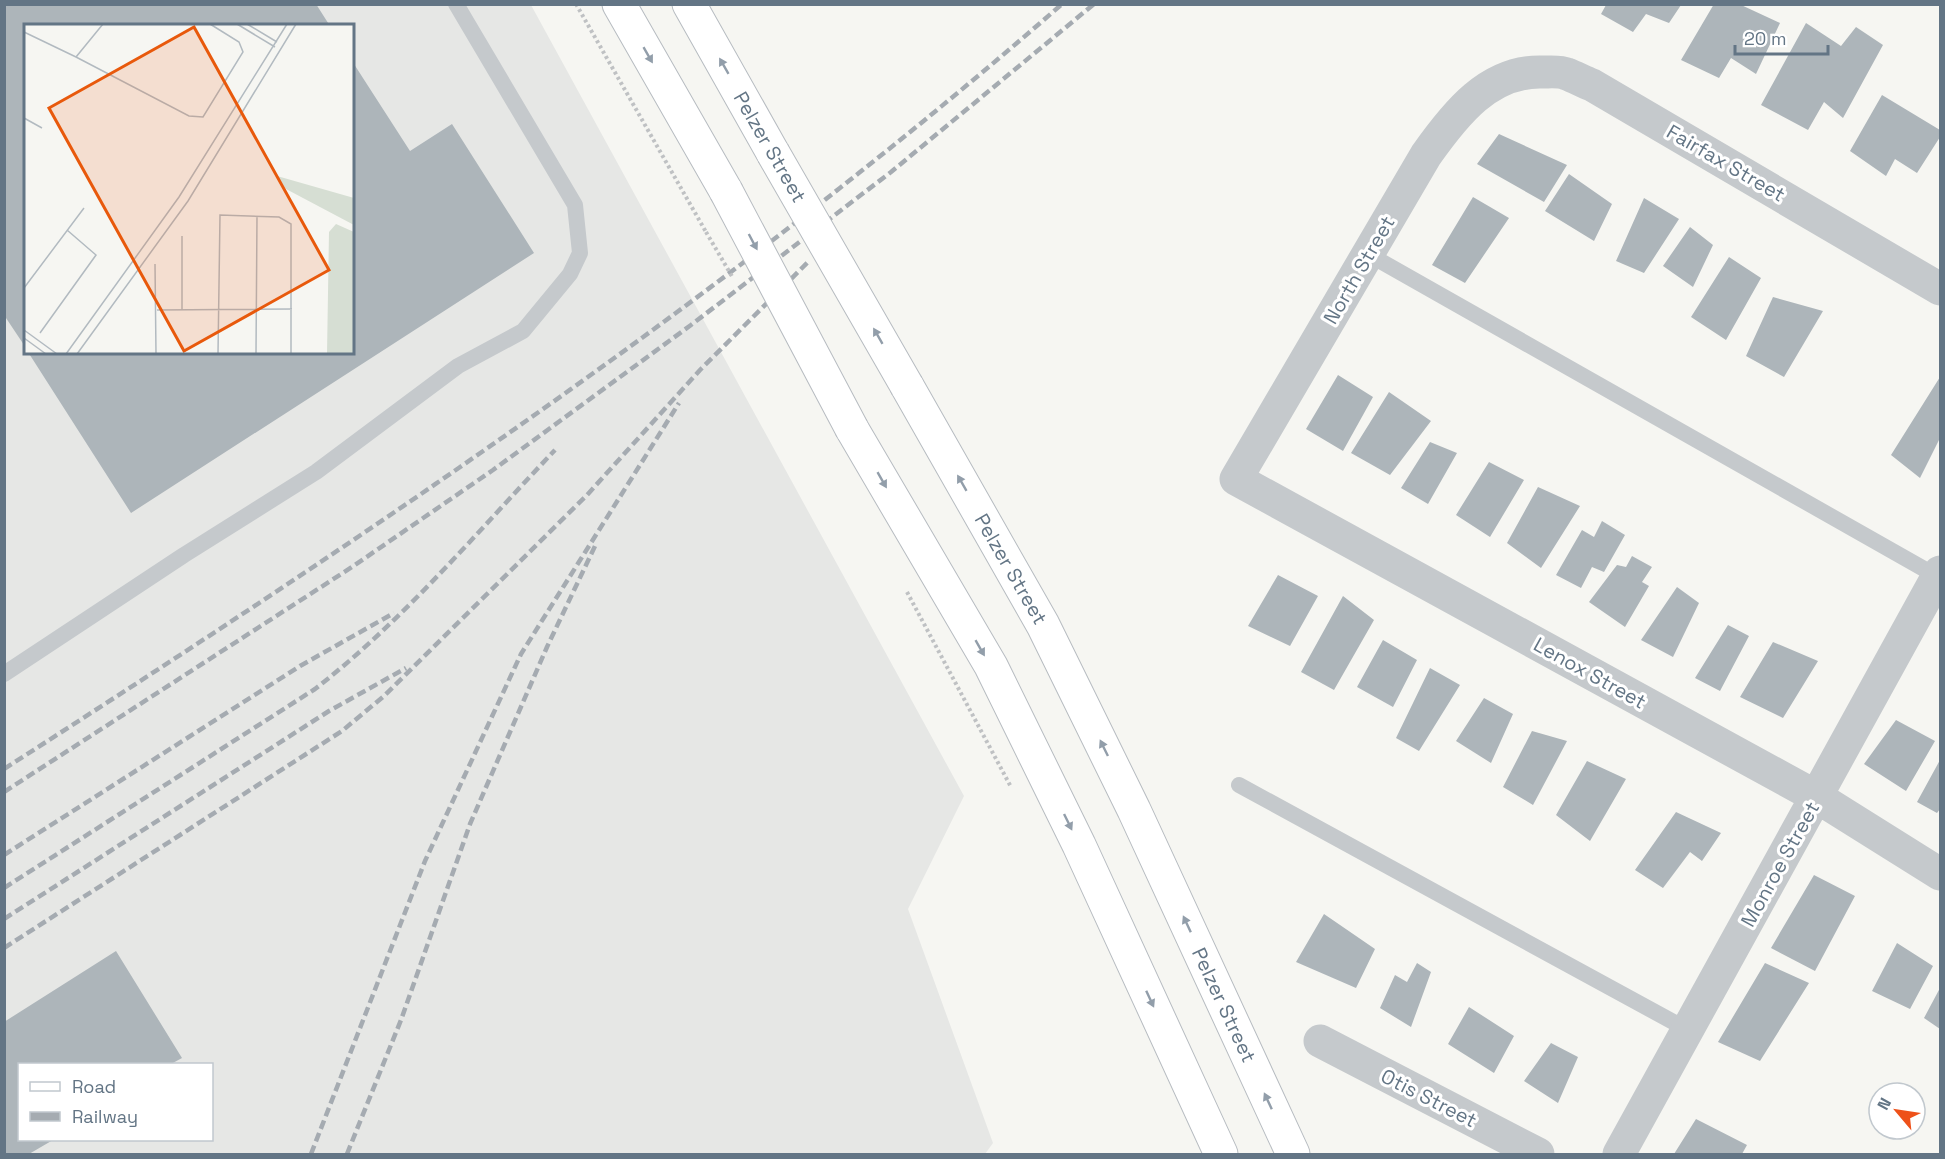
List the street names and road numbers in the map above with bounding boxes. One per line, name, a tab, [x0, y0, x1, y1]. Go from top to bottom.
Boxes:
street label: Pelzer Street	[728, 87, 812, 207]
street label: Fairfax Street	[1662, 119, 1790, 207]
street label: North Street	[1318, 211, 1400, 329]
street label: Pelzer Street	[969, 509, 1053, 629]
street label: Lenox Street	[1529, 631, 1651, 715]
street label: Monroe Street	[1735, 797, 1825, 931]
street label: Pelzer Street	[1186, 943, 1262, 1067]
street label: Otis Street	[1377, 1063, 1481, 1133]

